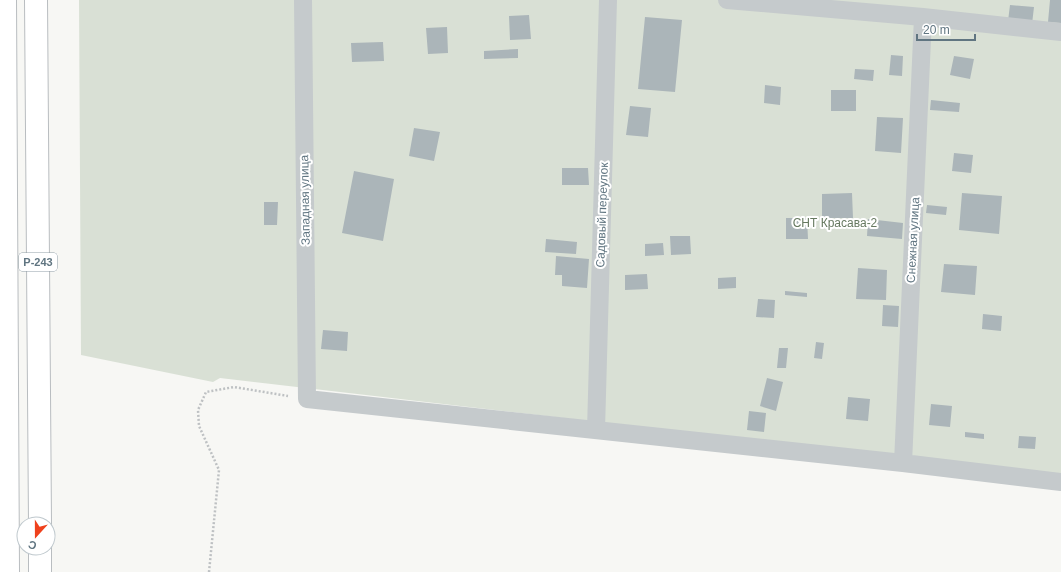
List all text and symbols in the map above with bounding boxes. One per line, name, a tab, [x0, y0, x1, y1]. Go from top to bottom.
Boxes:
scale bar	[917, 16, 975, 42]
text: 20 m	[923, 23, 950, 37]
street label: Западная улица	[297, 154, 313, 245]
street label: Садовый переулок	[593, 161, 611, 268]
street label: Снежная улица	[904, 196, 922, 283]
park label: СНТ Красава-2	[793, 216, 878, 230]
road number: Р-243	[19, 253, 57, 271]
north arrow	[16, 516, 56, 556]
text: С	[27, 538, 38, 552]

